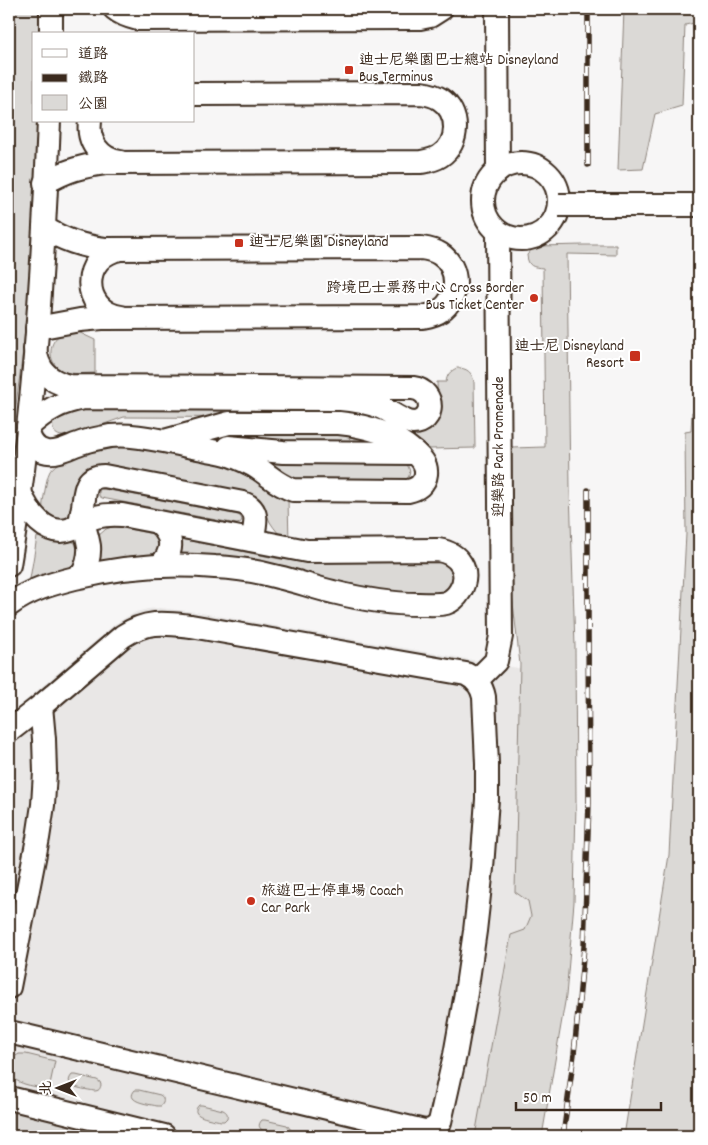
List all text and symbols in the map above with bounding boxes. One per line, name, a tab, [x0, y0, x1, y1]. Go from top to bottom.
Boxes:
legend	[32, 32, 195, 122]
text: 道路	[78, 44, 108, 66]
place label: 迪士尼樂園巴士總站 Disneyland Bus Terminus	[359, 50, 558, 89]
marker: 迪士尼樂園巴士總站 Disneyland Bus Terminus	[343, 64, 355, 76]
text: 鐵路	[78, 68, 108, 90]
text: 公園	[78, 94, 108, 116]
place label: 迪士尼樂園 Disneyland	[249, 232, 388, 254]
marker: 迪士尼樂園 Disneyland	[233, 237, 245, 249]
place label: 跨境巴士票務中心 Cross Border Bus Ticket Center	[326, 278, 524, 317]
marker: 跨境巴士票務中心 Cross Border Bus Ticket Center	[528, 292, 540, 304]
place label: 迪士尼 Disneyland Resort	[515, 336, 624, 375]
marker: 迪士尼 Disneyland Resort	[628, 349, 642, 363]
street label: 迎樂路 Park Promenade	[489, 376, 511, 518]
place label: 旅遊巴士停車場 Coach Car Park	[261, 881, 404, 920]
marker: 旅遊巴士停車場 Coach Car Park	[245, 895, 257, 907]
north arrow	[32, 1062, 82, 1112]
scale bar	[516, 1080, 660, 1112]
text: 北	[37, 1081, 57, 1095]
text: 50 m	[523, 1088, 552, 1110]

